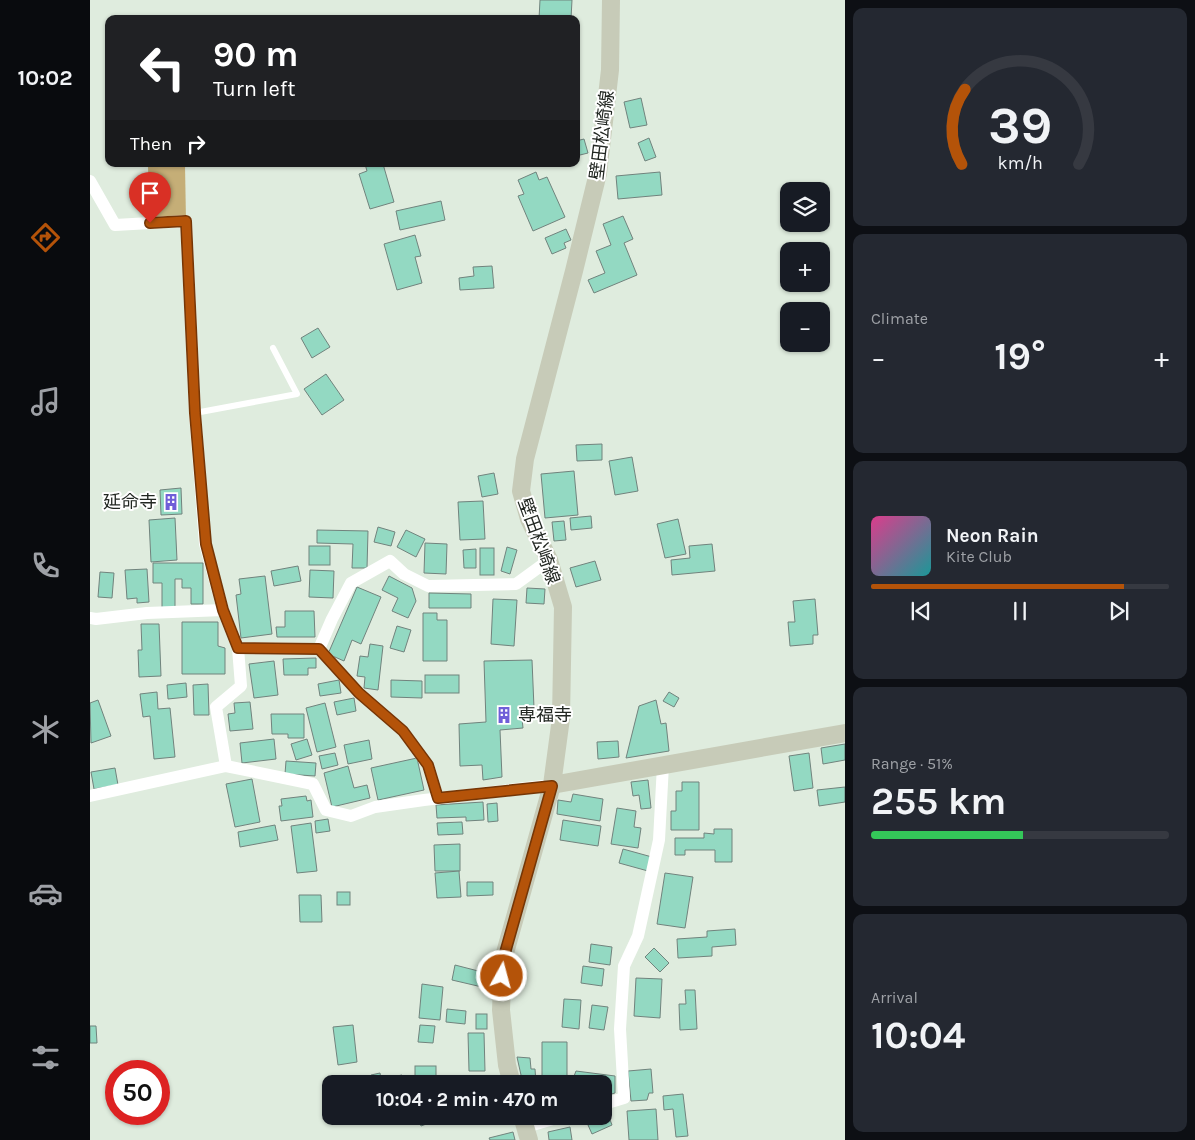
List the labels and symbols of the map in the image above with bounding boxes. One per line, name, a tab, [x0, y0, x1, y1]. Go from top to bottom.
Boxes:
street label: 壁田松崎線	[586, 89, 618, 181]
pin	[129, 172, 171, 223]
place label: 延命寺	[103, 491, 157, 513]
building icon: 延命寺	[161, 492, 181, 512]
street label: 壁田松崎線	[513, 495, 565, 587]
place label: 専福寺	[518, 704, 572, 726]
building icon: 専福寺	[494, 705, 514, 725]
position arrow	[475, 949, 527, 1001]
speed limit sign: 50	[105, 1060, 170, 1125]

